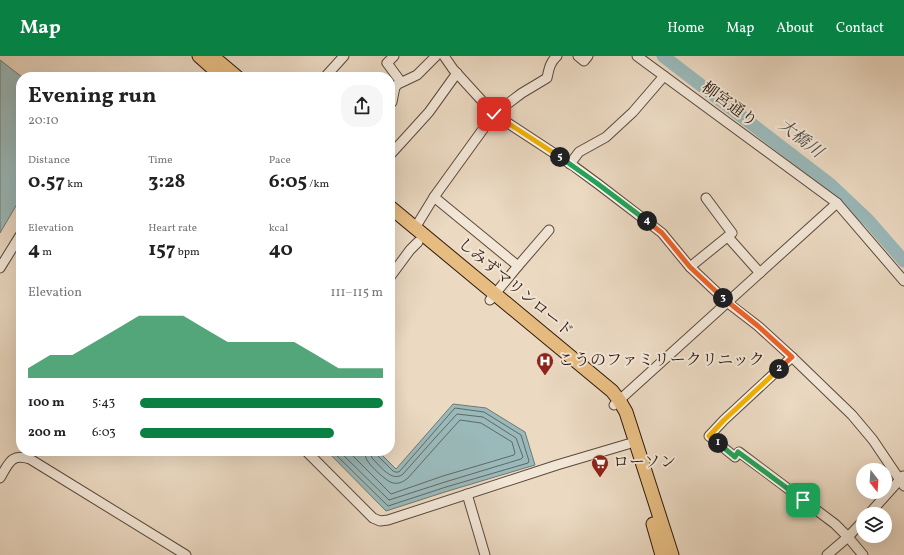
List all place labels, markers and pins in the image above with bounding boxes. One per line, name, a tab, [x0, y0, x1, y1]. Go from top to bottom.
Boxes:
pin	[477, 97, 511, 131]
pin: 5	[550, 147, 570, 167]
pin: 4	[637, 211, 657, 231]
pin: 3	[713, 288, 733, 308]
place label: こうのファミリークリニック	[558, 350, 765, 372]
hospital icon: こうのファミリークリニック	[535, 351, 555, 376]
pin: 2	[769, 359, 789, 379]
pin: 1	[708, 433, 728, 453]
place label: ローソン	[613, 452, 676, 474]
supermarket icon: ローソン	[590, 453, 610, 478]
pin	[786, 483, 820, 517]

